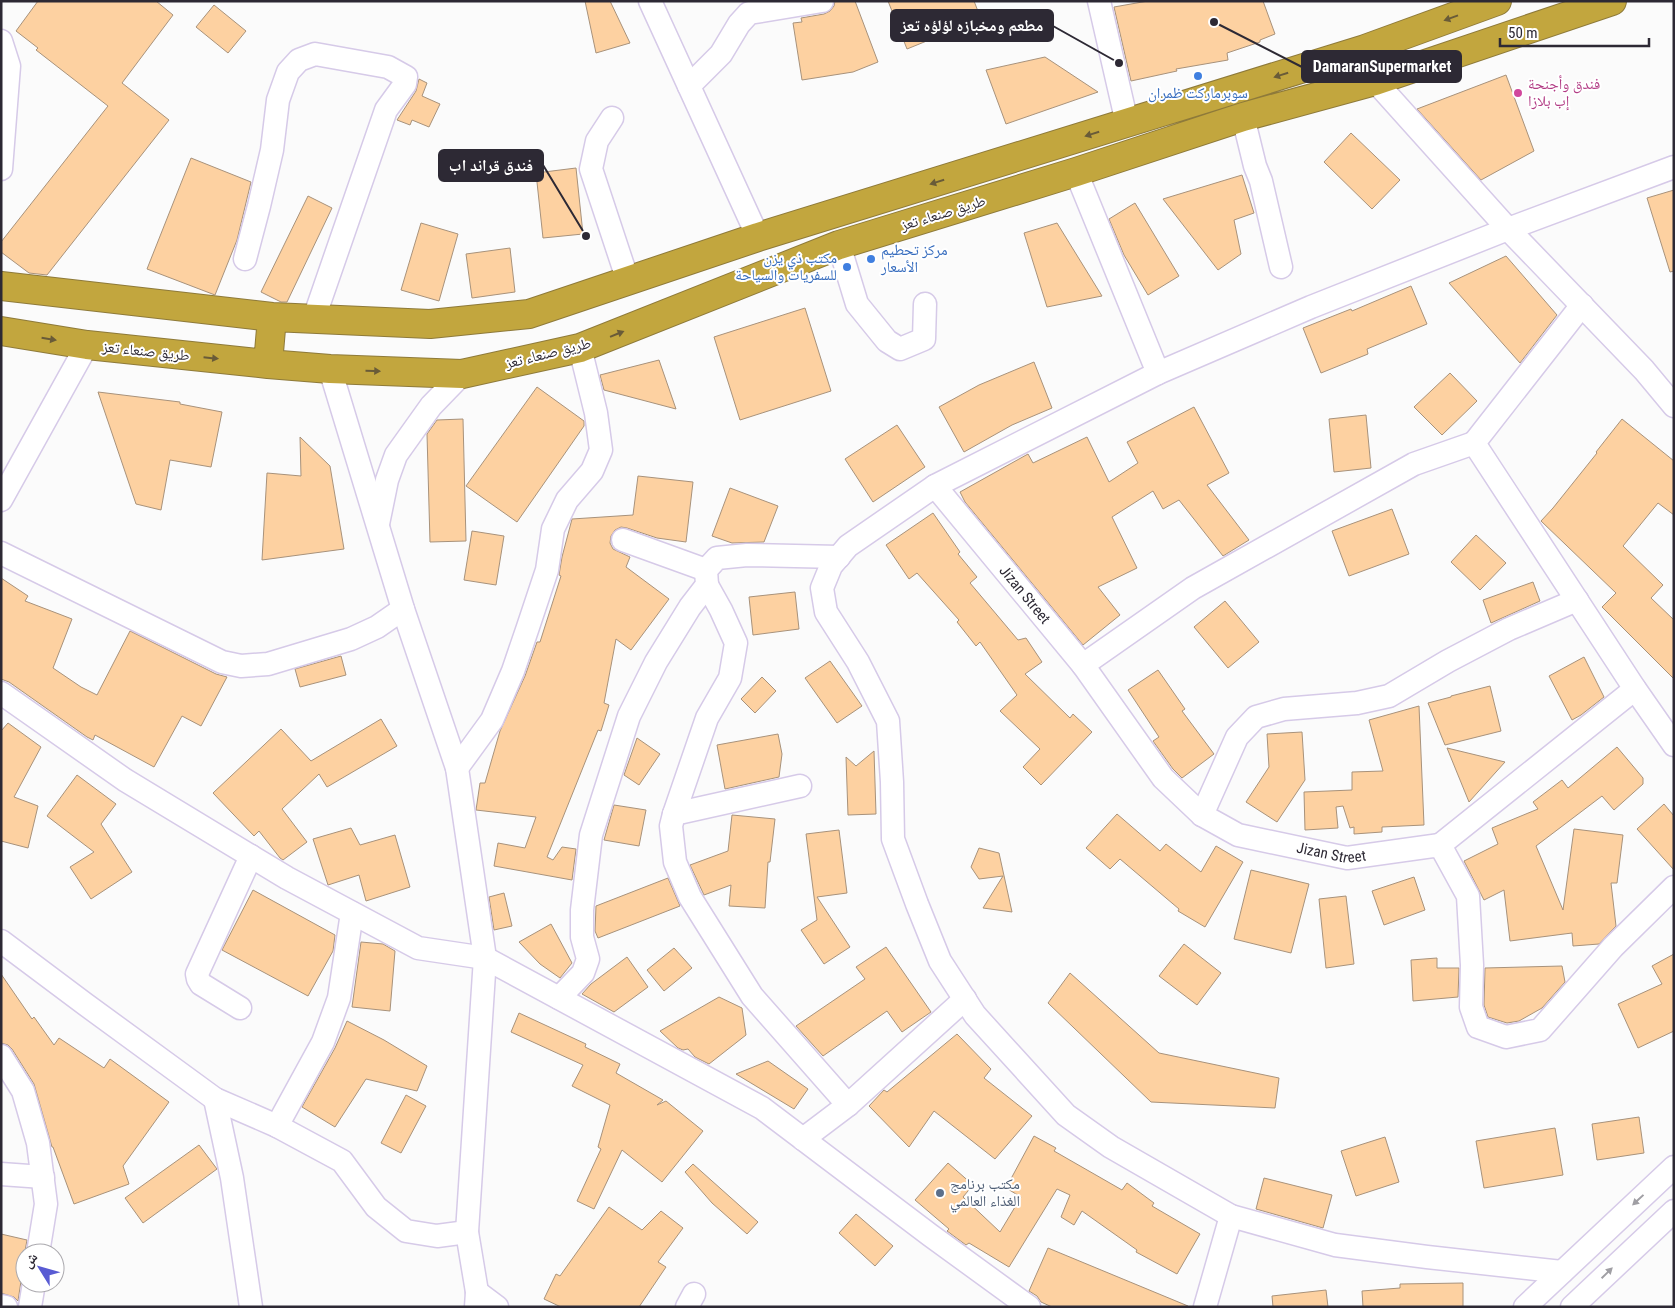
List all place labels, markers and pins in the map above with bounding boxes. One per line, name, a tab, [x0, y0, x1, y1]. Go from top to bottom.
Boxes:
callout: مطعم ومخبازه لؤلؤه تعز	[891, 10, 1053, 41]
callout: DamaranSupermarket	[1302, 51, 1461, 82]
marker: سوبرماركت ظمران	[1192, 70, 1204, 82]
place label: فندق وأجنحة إب بلازا	[1528, 75, 1600, 111]
place label: سوبرماركت ظمران	[1148, 84, 1248, 103]
marker: فندق وأجنحة إب بلازا	[1512, 87, 1524, 99]
callout: فندق قراند اب	[439, 150, 543, 181]
place label: مركز تحطيم الأسعار	[880, 241, 948, 276]
place label: مكتب ذي يزن للسفريات والسياحة	[735, 249, 837, 284]
marker: مركز تحطيم الأسعار	[865, 253, 877, 265]
marker: مكتب ذي يزن للسفريات والسياحة	[841, 261, 853, 273]
place label: مكتب برنامج الغذاء العالمي	[950, 1175, 1020, 1213]
marker: مكتب برنامج الغذاء العالمي	[934, 1187, 946, 1199]

